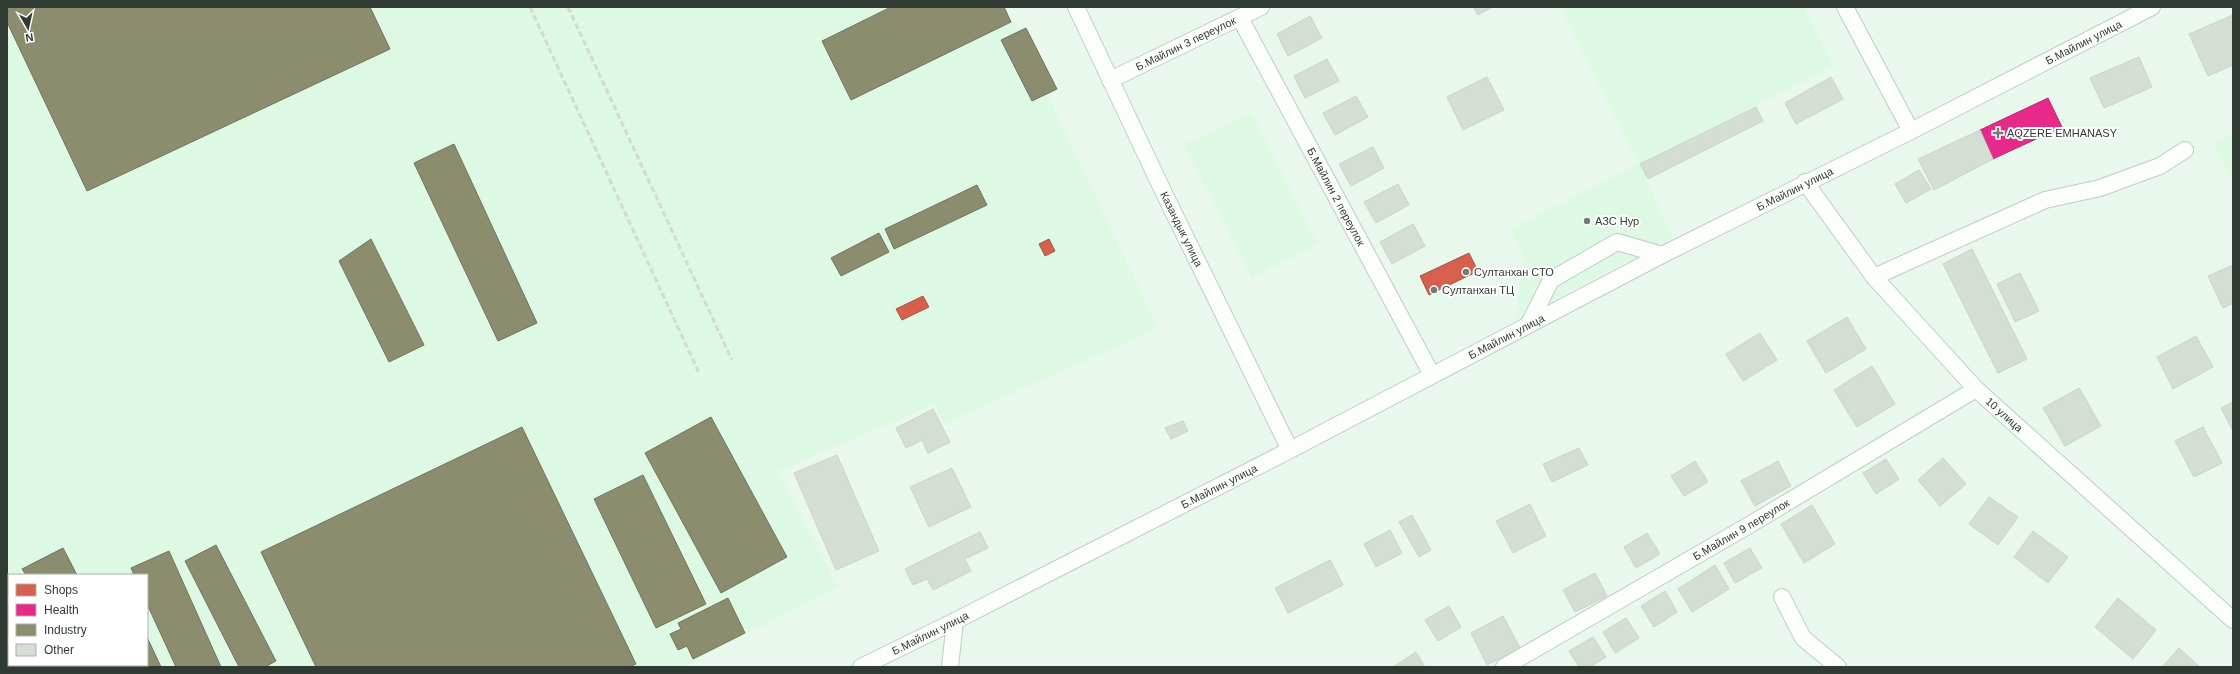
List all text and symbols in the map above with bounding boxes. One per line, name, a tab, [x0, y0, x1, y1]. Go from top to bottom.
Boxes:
north arrow	[8, 8, 48, 48]
street label: Б.Майлин 3 переулок	[1134, 14, 1238, 73]
street label: Б.Майлин улица	[2044, 17, 2124, 67]
text: N	[25, 31, 34, 44]
marker: AQZERE EMHANASY	[1992, 127, 2004, 139]
place label: AQZERE EMHANASY	[2007, 127, 2118, 139]
street label: Б.Майлин 2 переулок	[1305, 146, 1368, 248]
street label: Б.Майлин улица	[1754, 164, 1836, 213]
street label: Казандык улица	[1158, 190, 1206, 269]
place label: АЗС Нур	[1595, 215, 1639, 227]
marker: АЗС Нур	[1582, 216, 1592, 226]
place label: Султанхан СТО	[1474, 266, 1554, 278]
marker: Султанхан СТО	[1461, 267, 1471, 277]
place label: Султанхан ТЦ	[1442, 284, 1514, 296]
marker: Султанхан ТЦ	[1429, 285, 1439, 295]
street label: Б.Майлин улица	[1466, 311, 1547, 361]
street label: 10 улица	[1983, 395, 2026, 435]
street label: Б.Майлин улица	[1179, 461, 1260, 511]
street label: Б.Майлин 9 переулок	[1691, 496, 1792, 562]
legend	[8, 574, 148, 666]
text: Shops	[44, 583, 78, 597]
text: Health	[44, 603, 79, 617]
street label: Б.Майлин улица	[890, 609, 971, 657]
text: Industry	[44, 623, 87, 637]
text: Other	[44, 643, 74, 657]

